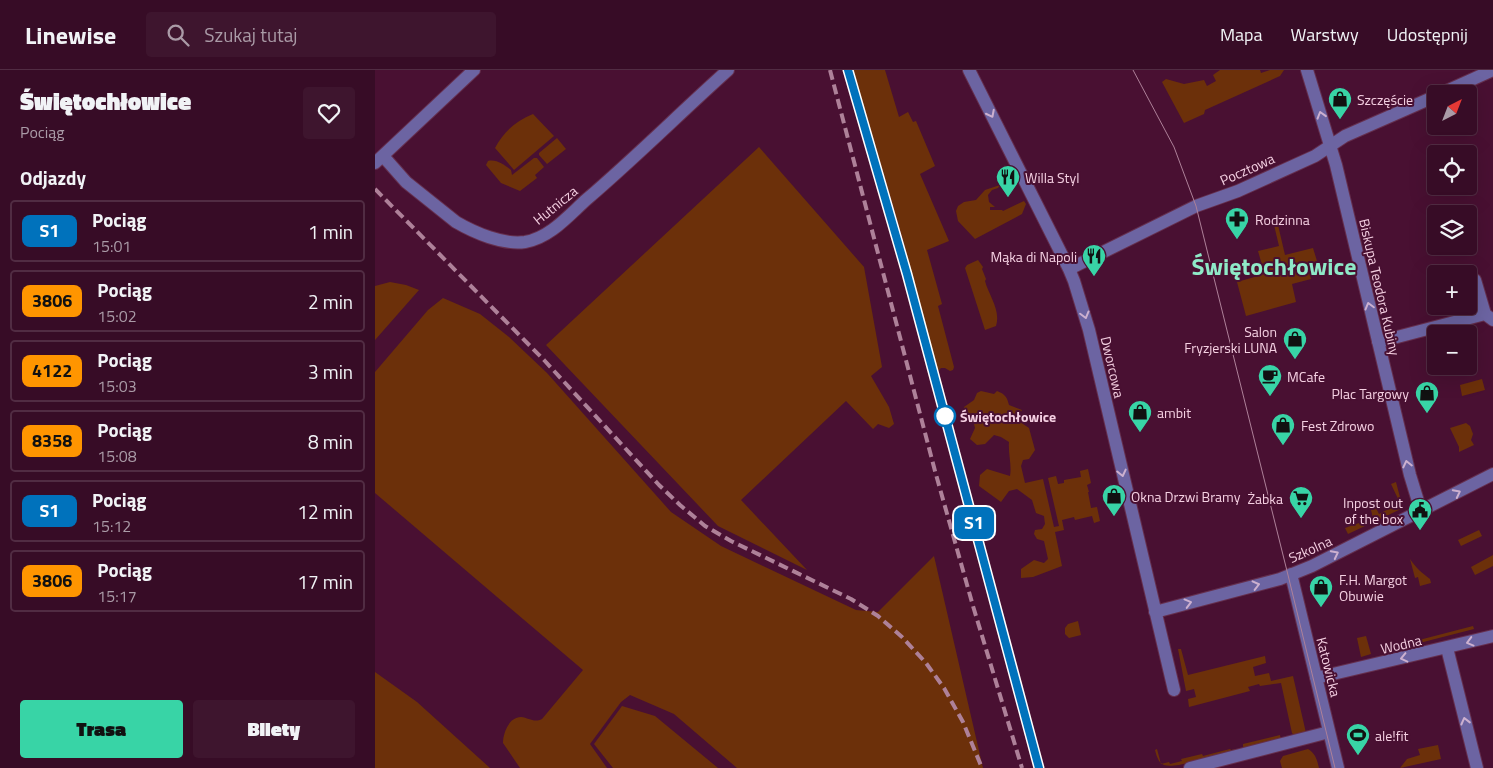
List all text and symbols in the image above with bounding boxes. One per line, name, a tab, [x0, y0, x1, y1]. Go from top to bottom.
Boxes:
search box	[146, 12, 496, 57]
text: Linewise	[25, 17, 116, 53]
text: Szukaj tutaj	[204, 20, 297, 49]
icon: search	[164, 21, 192, 49]
text: Mapa	[1220, 21, 1263, 48]
text: Warstwy	[1291, 21, 1359, 48]
text: Udostępnij	[1387, 21, 1468, 48]
text: Świętochłowice	[20, 83, 191, 119]
north arrow	[1427, 85, 1477, 135]
map controls	[1427, 85, 1477, 375]
shop icon: Szczęście	[1327, 86, 1353, 120]
button: heart	[303, 87, 355, 139]
place label: Szczęście	[1357, 89, 1413, 110]
one-way arrow	[985, 108, 995, 117]
one-way arrow	[1316, 111, 1326, 120]
text: Pociąg	[20, 120, 65, 144]
button: locate	[1427, 145, 1477, 195]
street label: Pocztowa	[1216, 148, 1278, 190]
text: Odjazdy	[20, 163, 86, 192]
restaurant icon: Willa Styl	[995, 164, 1021, 198]
place label: Willa Styl	[1025, 167, 1079, 188]
street label: Hutnicza	[528, 181, 582, 229]
text: Pociąg	[92, 205, 147, 234]
button: layers	[1427, 205, 1477, 255]
pharmacy icon: Rodzinna	[1224, 206, 1250, 240]
place label: Rodzinna	[1255, 209, 1310, 230]
street label: Biskupa Teodora Kubiny	[1354, 216, 1406, 358]
text: S1	[40, 217, 59, 244]
text: 1 min	[308, 217, 353, 246]
text: 15:01	[92, 234, 131, 258]
restaurant icon: Mąka di Napoli	[1081, 243, 1107, 277]
place label: Mąka di Napoli	[990, 246, 1077, 267]
district label: Świętochłowice	[1192, 248, 1356, 284]
button: +	[1427, 265, 1477, 315]
text: Pociąg	[97, 275, 152, 304]
text: 3806	[32, 287, 72, 314]
text: 2 min	[308, 287, 353, 316]
one-way arrow	[1364, 302, 1375, 311]
text: 15:02	[97, 304, 137, 328]
one-way arrow	[1079, 310, 1089, 318]
place label: Salon Fryzjerski LUNA	[1184, 321, 1278, 358]
button: −	[1427, 325, 1477, 375]
shop icon: Salon Fryzjerski LUNA	[1282, 326, 1308, 360]
street label: Dworcowa	[1096, 334, 1130, 400]
text: Pociąg	[97, 345, 152, 374]
text: 4122	[32, 357, 72, 384]
text: 3 min	[308, 357, 353, 386]
cafe icon: MCafe	[1257, 363, 1283, 397]
place label: MCafe	[1287, 366, 1325, 387]
text: 15:03	[97, 374, 137, 398]
shop icon: Plac Targowy	[1414, 380, 1440, 414]
place label: Plac Targowy	[1331, 383, 1409, 404]
shop icon: ambit	[1127, 399, 1153, 433]
place label: ambit	[1157, 402, 1191, 423]
marker: Świętochłowice	[934, 405, 956, 427]
place label: Świętochłowice	[960, 406, 1056, 427]
shop icon: Fest Zdrowo	[1270, 412, 1296, 446]
text: Pociąg	[97, 415, 152, 444]
place label: Fest Zdrowo	[1301, 415, 1374, 436]
text: 8358	[32, 427, 72, 454]
text: 8 min	[308, 427, 353, 456]
text: 15:08	[97, 444, 137, 468]
one-way arrow	[1402, 460, 1413, 469]
one-way arrow	[1116, 468, 1127, 477]
shop icon: Okna Drzwi Bramy	[1101, 483, 1127, 517]
text: Pociąg	[92, 485, 147, 514]
supermarket icon: Żabka	[1288, 485, 1314, 519]
place label: Okna Drzwi Bramy	[1131, 486, 1241, 507]
place label: Żabka	[1247, 488, 1283, 509]
one-way arrow	[1452, 489, 1461, 499]
place label: Inpost out of the box	[1343, 492, 1404, 529]
text: S1	[40, 497, 59, 524]
text: 12 min	[297, 497, 353, 526]
public building icon: Inpost out of the box	[1407, 497, 1433, 531]
line badge: S1	[951, 507, 997, 539]
text: S1	[964, 509, 984, 536]
text: 15:12	[92, 514, 131, 538]
street label: Szkolna	[1285, 530, 1335, 568]
one-way arrow	[1330, 550, 1339, 560]
text: Pociąg	[97, 555, 152, 584]
text: 3806	[32, 567, 72, 594]
text: 17 min	[297, 567, 353, 596]
place label: F.H. Margot Obuwie	[1339, 569, 1407, 606]
shop icon: F.H. Margot Obuwie	[1308, 574, 1334, 608]
one-way arrow	[1251, 580, 1260, 591]
text: 15:17	[97, 584, 137, 608]
one-way arrow	[1183, 598, 1192, 609]
street label: Wodna	[1378, 629, 1424, 659]
street label: Katowicka	[1311, 635, 1347, 699]
one-way arrow	[1465, 636, 1474, 647]
one-way arrow	[1400, 652, 1409, 663]
button: Trasa	[20, 700, 183, 758]
button: Bilety	[193, 700, 355, 758]
one-way arrow	[1460, 716, 1471, 725]
sports icon: ale!fit	[1345, 722, 1371, 756]
place label: ale!fit	[1375, 725, 1408, 746]

